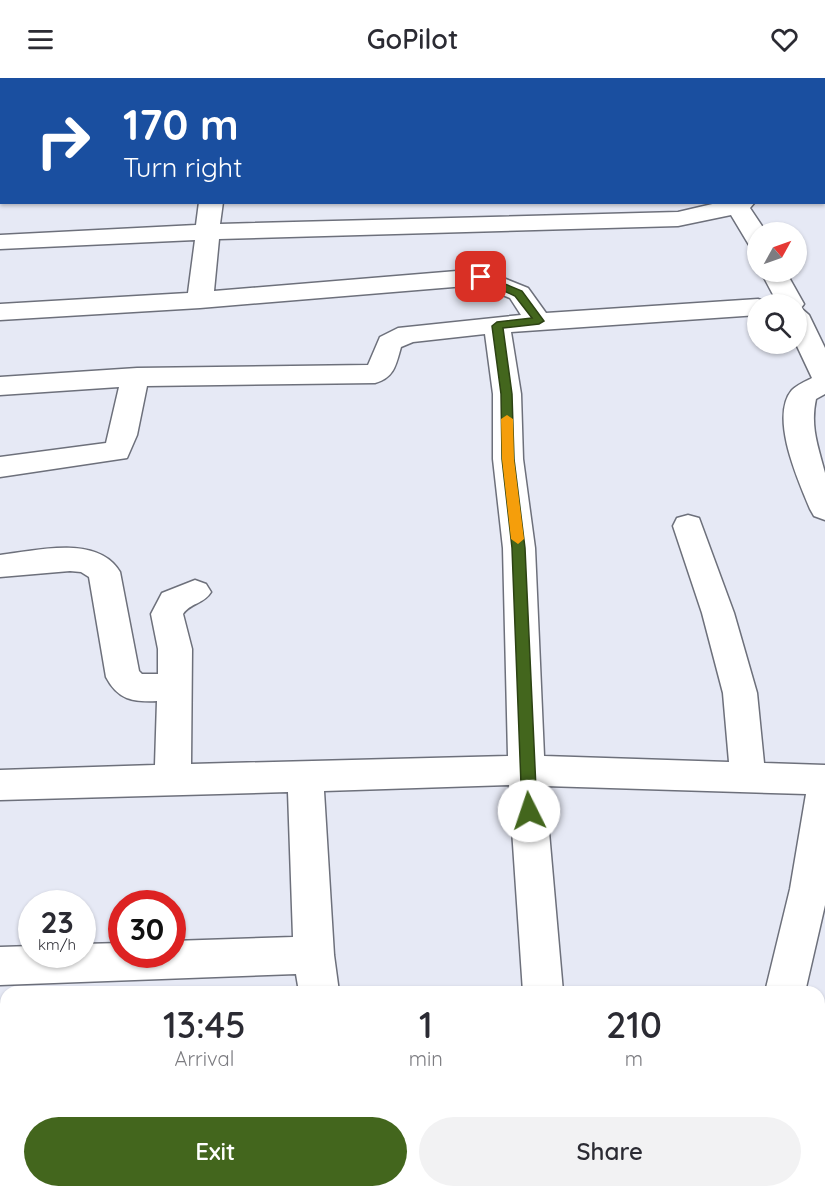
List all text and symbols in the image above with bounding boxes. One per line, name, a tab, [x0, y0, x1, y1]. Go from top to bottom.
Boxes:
text: GoPilot	[367, 22, 458, 56]
icon: menu	[24, 23, 57, 56]
icon: heart	[768, 23, 801, 56]
text: 170 m	[123, 98, 239, 151]
icon: right	[24, 102, 102, 180]
text: Turn right	[123, 150, 242, 184]
north arrow	[747, 222, 807, 282]
map controls	[747, 222, 807, 354]
pin	[455, 251, 506, 302]
icon: arrive	[464, 260, 497, 293]
button: search	[747, 294, 807, 354]
position arrow	[497, 779, 561, 843]
speed limit sign: 30	[108, 890, 186, 968]
text: 23	[40, 903, 74, 941]
text: km/h	[38, 935, 76, 954]
text: 13:45	[163, 1002, 246, 1047]
text: 1	[419, 1002, 433, 1047]
text: 210	[606, 1002, 662, 1047]
text: Arrival	[174, 1046, 234, 1071]
text: min	[409, 1046, 443, 1071]
text: m	[625, 1046, 643, 1071]
button: Exit	[24, 1117, 407, 1186]
button: Share	[419, 1117, 801, 1186]

